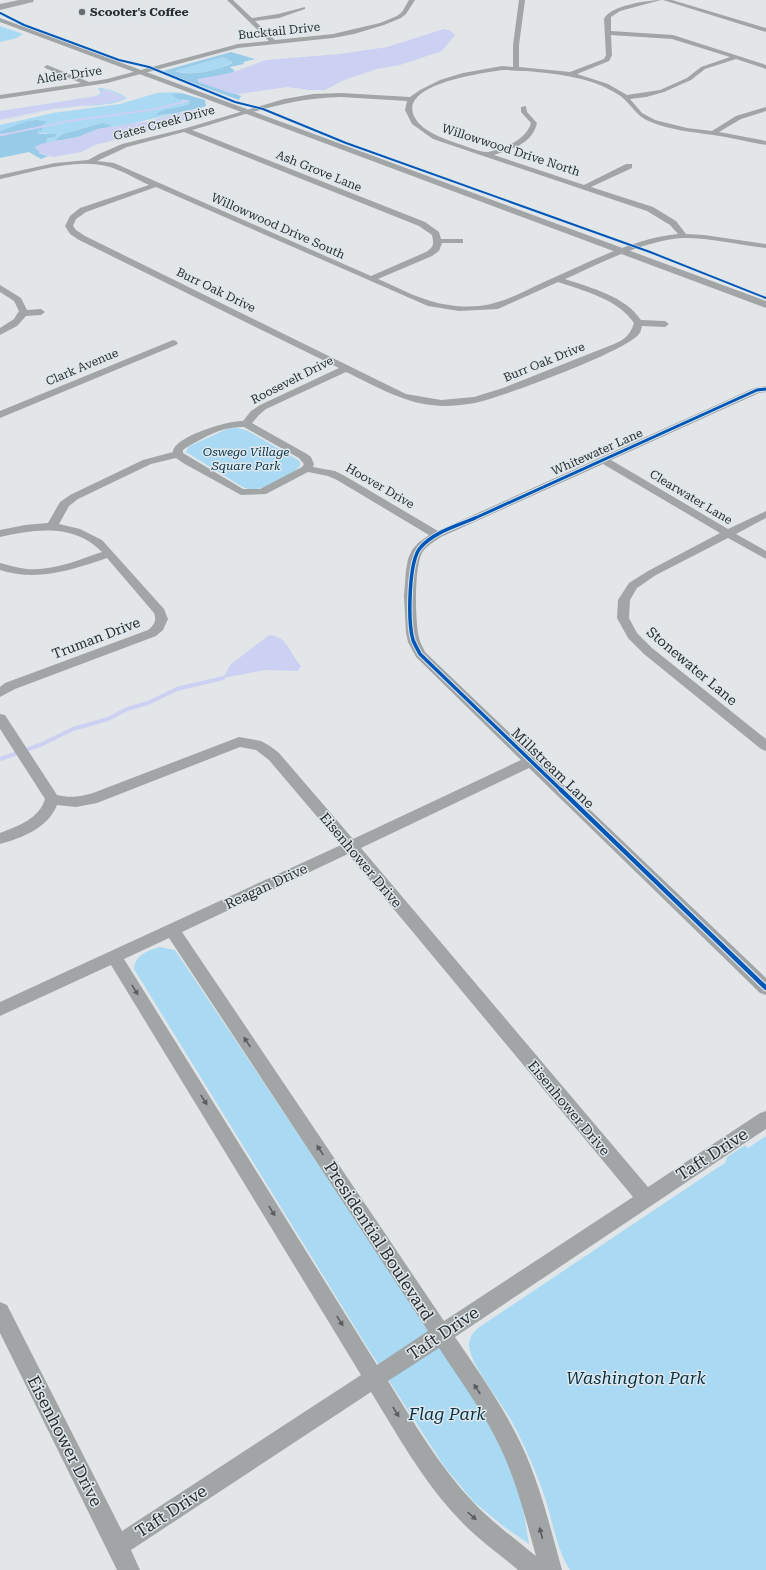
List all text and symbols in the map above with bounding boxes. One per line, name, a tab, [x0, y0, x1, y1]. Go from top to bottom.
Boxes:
place label: Scooter's Coffee	[90, 5, 189, 19]
marker: Scooter's Coffee	[77, 7, 87, 17]
street label: Bucktail Drive	[237, 20, 321, 42]
street label: Alder Drive	[35, 63, 103, 87]
street label: Gates Creek Drive	[112, 103, 217, 143]
street label: Willowwood Drive North	[440, 121, 582, 179]
street label: Ash Grove Lane	[274, 147, 364, 195]
street label: Willowwood Drive South	[209, 190, 347, 262]
street label: Burr Oak Drive	[174, 265, 258, 315]
street label: Burr Oak Drive	[501, 339, 587, 385]
street label: Clark Avenue	[44, 345, 121, 389]
street label: Roosevelt Drive	[248, 353, 336, 407]
street label: Whitewater Lane	[549, 425, 645, 478]
park label: Oswego Village Square Park	[203, 445, 289, 473]
street label: Hoover Drive	[343, 461, 417, 512]
street label: Clearwater Lane	[647, 467, 735, 527]
street label: Truman Drive	[50, 614, 143, 662]
street label: Stonewater Lane	[644, 624, 741, 709]
street label: Millstream Lane	[508, 725, 598, 812]
street label: Eisenhower Drive	[317, 809, 406, 911]
street label: Reagan Drive	[222, 860, 310, 912]
one-way arrow	[131, 985, 139, 995]
one-way arrow	[243, 1036, 251, 1047]
street label: Eisenhower Drive	[525, 1057, 614, 1159]
one-way arrow	[200, 1094, 207, 1106]
street label: Taft Drive	[672, 1123, 752, 1185]
one-way arrow	[316, 1144, 323, 1155]
street label: Presidential Boulevard	[320, 1158, 438, 1324]
one-way arrow	[268, 1206, 276, 1216]
street label: Taft Drive	[404, 1302, 482, 1364]
one-way arrow	[337, 1315, 344, 1327]
park label: Washington Park	[566, 1368, 707, 1388]
street label: Eisenhower Drive	[23, 1372, 107, 1510]
one-way arrow	[473, 1384, 481, 1394]
park label: Flag Park	[407, 1404, 486, 1424]
one-way arrow	[392, 1406, 399, 1418]
street label: Taft Drive	[131, 1480, 211, 1542]
one-way arrow	[468, 1511, 477, 1520]
one-way arrow	[537, 1526, 543, 1539]

